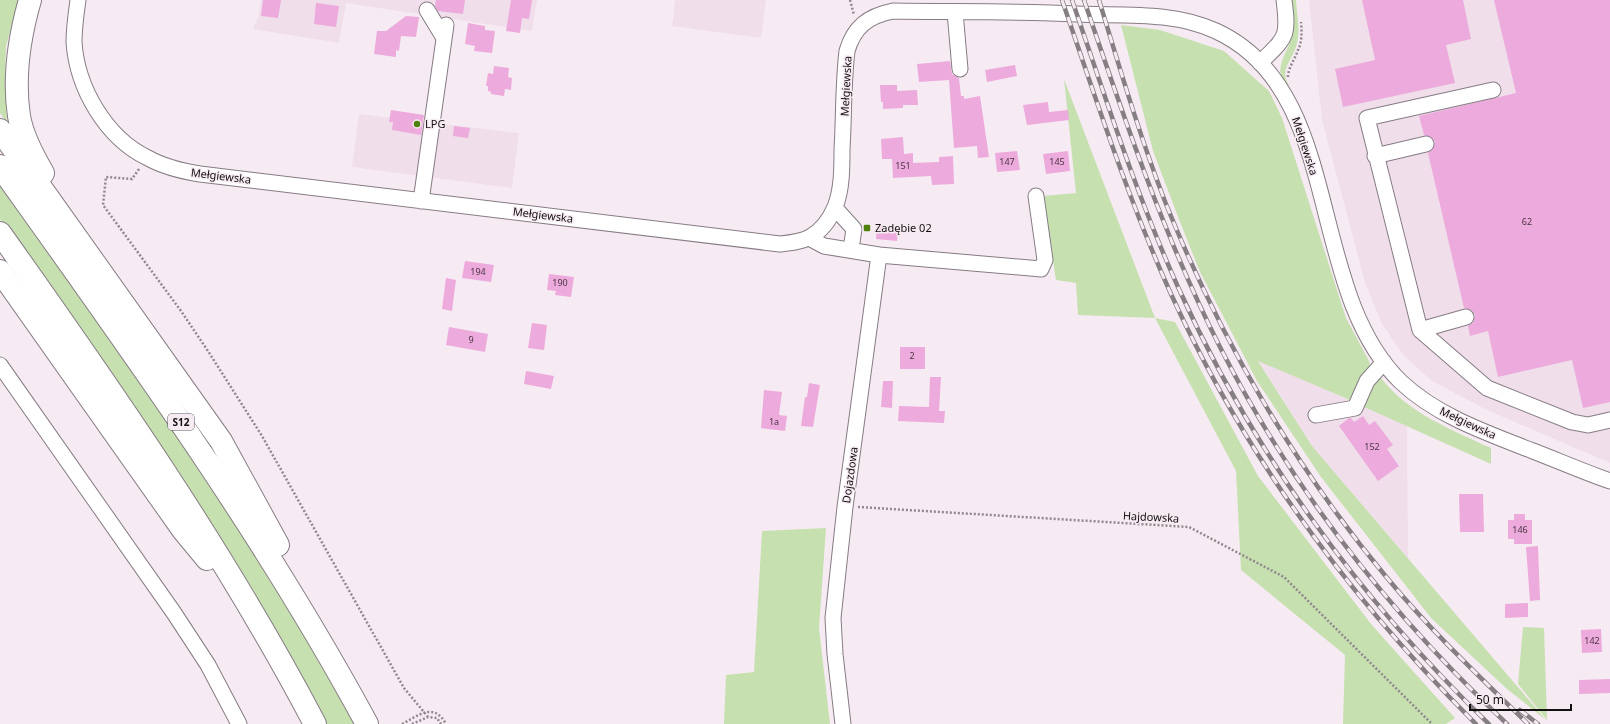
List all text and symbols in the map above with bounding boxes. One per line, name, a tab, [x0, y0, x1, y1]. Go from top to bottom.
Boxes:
street label: Mełgiewska	[836, 55, 855, 117]
street label: Mełgiewska	[1289, 115, 1322, 177]
place label: LPG	[425, 116, 445, 131]
marker: LPG	[412, 119, 422, 129]
house number: 147	[999, 155, 1015, 168]
house number: 145	[1049, 155, 1065, 168]
house number: 151	[895, 159, 911, 172]
street label: Mełgiewska	[190, 164, 252, 187]
street label: Mełgiewska	[512, 203, 574, 226]
house number: 62	[1522, 215, 1532, 228]
place label: Zadębie 02	[875, 220, 932, 235]
marker: Zadębie 02	[862, 223, 872, 233]
house number: 194	[470, 265, 486, 278]
house number: 190	[552, 276, 568, 289]
house number: 9	[468, 333, 474, 346]
house number: 2	[909, 349, 915, 362]
street label: Mełgiewska	[1438, 403, 1499, 442]
road number: S12	[168, 414, 194, 430]
house number: 1a	[769, 415, 779, 428]
house number: 152	[1364, 440, 1380, 453]
street label: Dojazdowa	[838, 446, 861, 504]
street label: Hajdowska	[1123, 508, 1180, 525]
house number: 146	[1512, 523, 1528, 536]
house number: 142	[1584, 634, 1600, 647]
scale bar	[1470, 686, 1571, 712]
text: 50 m	[1476, 691, 1504, 708]

